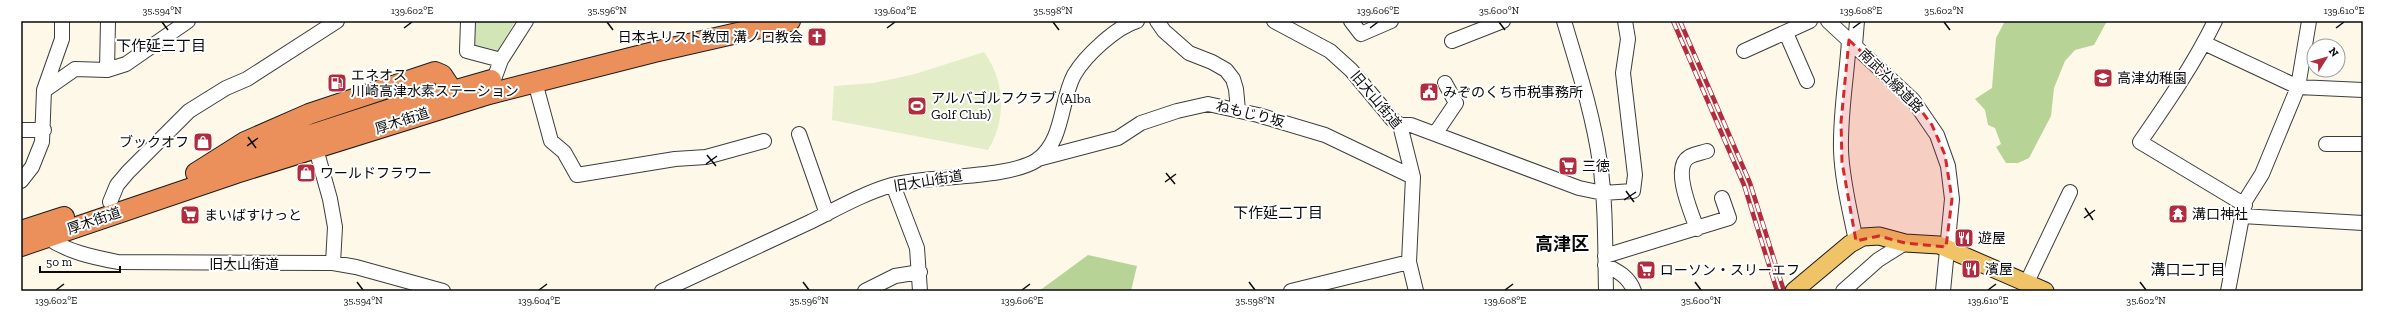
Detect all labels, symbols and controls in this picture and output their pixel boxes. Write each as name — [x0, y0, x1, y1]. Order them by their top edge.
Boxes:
text: 35.594°N — [142, 5, 182, 17]
text: 139.602°E — [391, 5, 433, 17]
text: 35.596°N — [587, 5, 627, 17]
text: 139.604°E — [874, 5, 916, 17]
text: 35.598°N — [1033, 5, 1073, 17]
text: 139.606°E — [1357, 5, 1399, 17]
text: 35.600°N — [1479, 5, 1520, 17]
text: 139.608°E — [1840, 5, 1882, 17]
text: 35.602°N — [1924, 5, 1964, 17]
text: 139.610°E — [2324, 5, 2364, 17]
church icon: 日本キリスト教団 溝ノ口教会 — [806, 26, 828, 48]
place label: 日本キリスト教団 溝ノ口教会 — [618, 29, 803, 46]
district label: 下作延三丁目 — [116, 37, 206, 55]
north arrow — [2306, 38, 2346, 78]
street label: 南武沿線道路 — [1855, 45, 1927, 117]
text: N — [2326, 45, 2342, 60]
place label: エネオス 川崎高津水素ステーション — [351, 67, 519, 100]
school or university icon: 高津幼稚園 — [2092, 67, 2114, 89]
street label: 旧大山街道 — [1347, 68, 1405, 132]
place label: 高津幼稚園 — [2117, 70, 2187, 87]
fuel station icon: エネオス 川崎高津水素ステーション — [326, 72, 348, 94]
public building icon: みぞのくち市税事務所 — [1418, 81, 1440, 103]
place label: みぞのくち市税事務所 — [1443, 84, 1583, 101]
place label: アルバゴルフクラブ (Alba Golf Club) — [931, 90, 1091, 123]
sports icon: アルバゴルフクラブ (Alba Golf Club) — [906, 95, 928, 117]
street label: ねもじり坂 — [1214, 97, 1286, 131]
street label: 厚木街道 — [373, 104, 431, 138]
shop icon: ブックオフ — [192, 131, 214, 153]
place label: ブックオフ — [119, 134, 189, 151]
supermarket icon: 三徳 — [1557, 155, 1579, 177]
place label: 三徳 — [1582, 158, 1610, 175]
shop icon: ワールドフラワー — [295, 162, 317, 184]
place label: ワールドフラワー — [320, 165, 432, 182]
street label: 旧大山街道 — [892, 167, 964, 195]
temple icon: 溝口神社 — [2167, 203, 2189, 225]
street label: 厚木街道 — [65, 204, 123, 238]
supermarket icon: まいばすけっと — [179, 204, 201, 226]
district label: 下作延二丁目 — [1233, 204, 1323, 222]
place label: 溝口神社 — [2192, 206, 2248, 223]
place label: まいばすけっと — [204, 207, 302, 224]
restaurant icon: 遊屋 — [1953, 227, 1975, 249]
place label: 遊屋 — [1978, 230, 2006, 247]
district label: 高津区 — [1535, 233, 1589, 255]
scale bar — [40, 248, 120, 274]
text: 50 m — [46, 255, 73, 269]
street label: 旧大山街道 — [209, 256, 279, 273]
restaurant icon: 濱屋 — [1960, 258, 1982, 280]
supermarket icon: ローソン・スリーエフ — [1635, 259, 1657, 281]
place label: 濱屋 — [1985, 261, 2013, 278]
district label: 溝口二丁目 — [2150, 261, 2226, 279]
place label: ローソン・スリーエフ — [1660, 262, 1800, 279]
text: 139.602°E — [35, 295, 77, 307]
text: 35.594°N — [343, 295, 383, 307]
text: 139.604°E — [518, 295, 560, 307]
text: 35.596°N — [789, 295, 829, 307]
text: 139.606°E — [1001, 295, 1043, 307]
text: 35.598°N — [1235, 295, 1275, 307]
text: 139.608°E — [1484, 295, 1526, 307]
text: 35.600°N — [1681, 295, 1722, 307]
text: 139.610°E — [1968, 295, 2008, 307]
text: 35.602°N — [2126, 295, 2166, 307]

